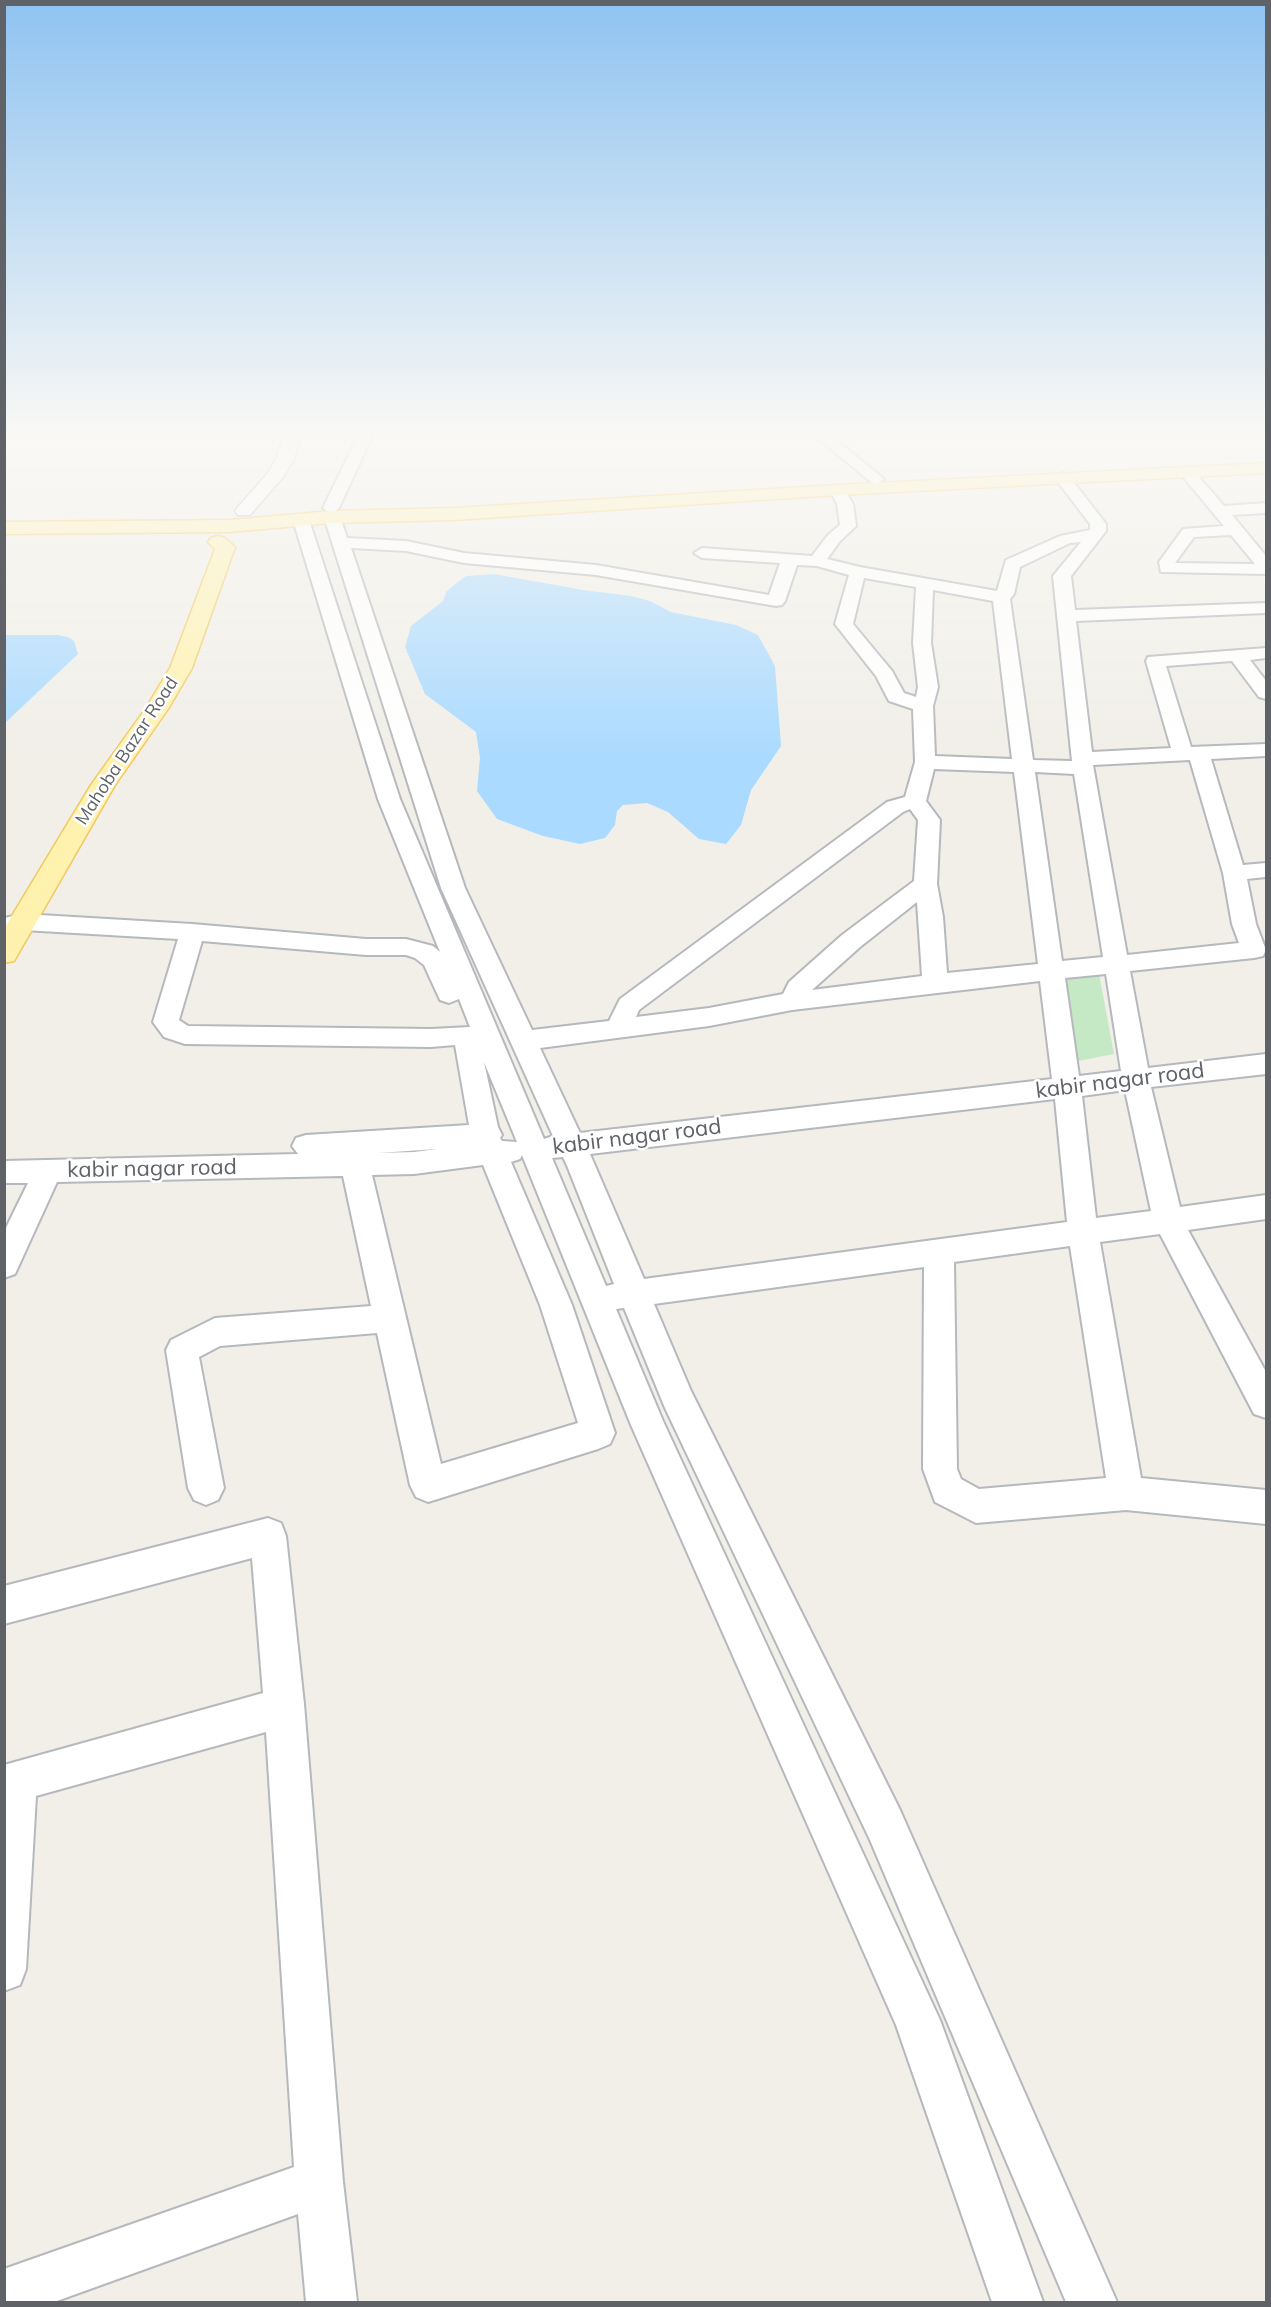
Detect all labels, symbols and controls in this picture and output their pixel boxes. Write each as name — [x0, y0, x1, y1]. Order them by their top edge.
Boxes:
street label: Mahoba Bazar Road — [71, 673, 183, 829]
street label: kabir nagar road — [1034, 1058, 1206, 1104]
street label: kabir nagar road — [551, 1114, 723, 1160]
street label: kabir nagar road — [67, 1154, 237, 1184]

